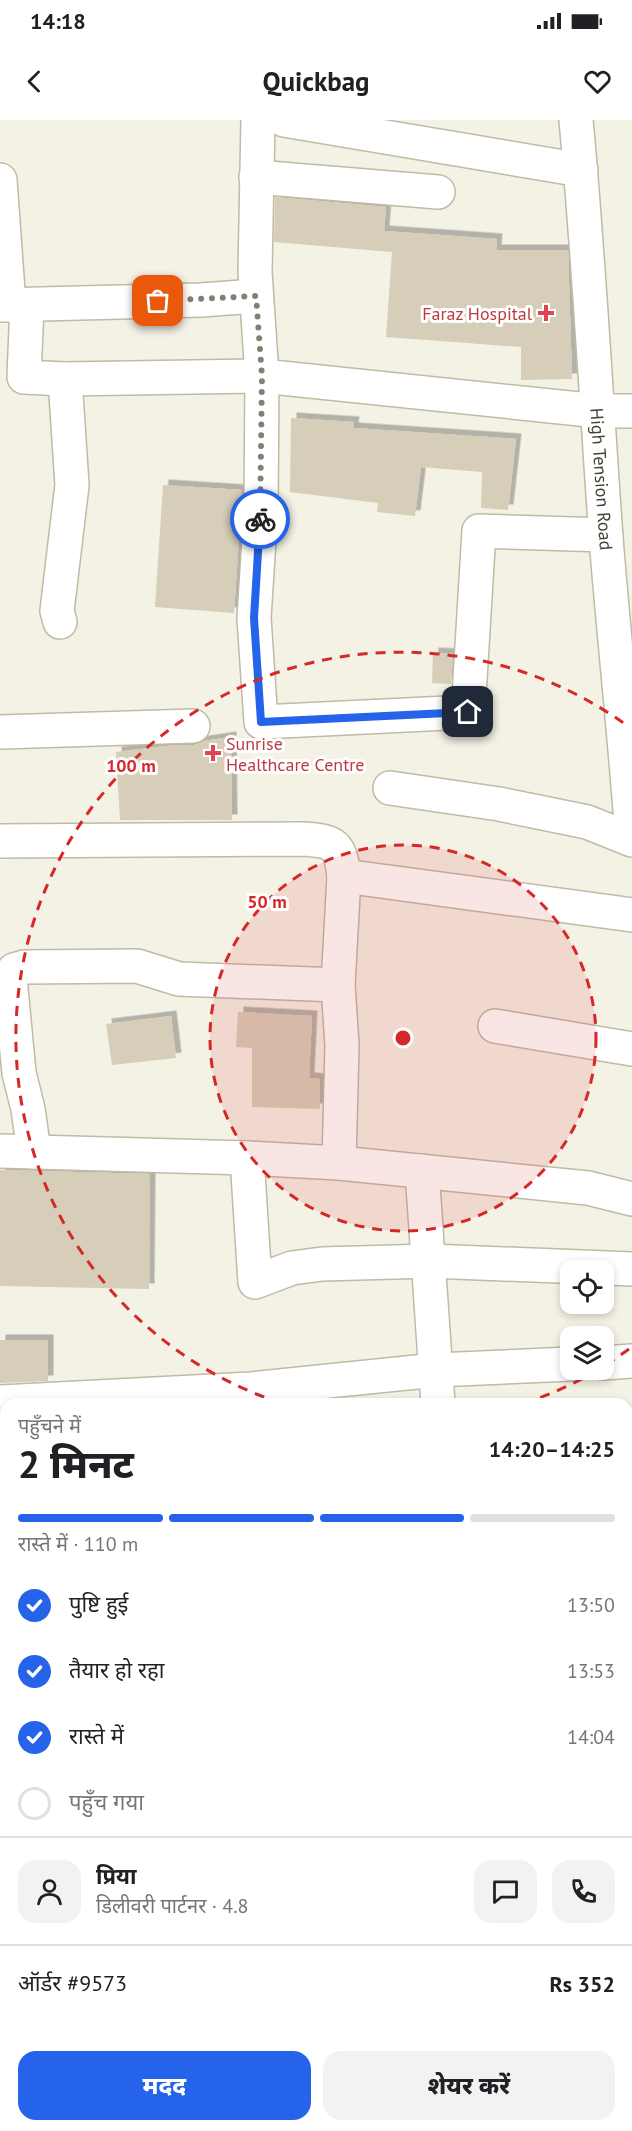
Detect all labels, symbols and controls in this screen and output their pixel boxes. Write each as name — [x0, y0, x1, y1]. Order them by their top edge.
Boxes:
text: 14:18 — [30, 7, 86, 35]
text: Quickbag — [262, 64, 370, 98]
icon: back — [18, 65, 51, 98]
icon: heart — [581, 65, 614, 98]
pin — [132, 275, 183, 326]
icon: bag — [141, 284, 174, 317]
place label: Faraz Hospital — [422, 302, 533, 325]
marker: Faraz Hospital — [537, 304, 555, 322]
street label: High Tension Road — [586, 407, 618, 551]
courier — [230, 489, 290, 549]
icon: bike — [244, 503, 277, 536]
pin — [442, 686, 493, 737]
icon: home — [451, 695, 484, 728]
place label: Sunrise Healthcare Centre — [226, 732, 365, 776]
marker: Sunrise Healthcare Centre — [204, 744, 222, 762]
text: 100 m — [106, 754, 156, 777]
text: 50 m — [247, 890, 287, 913]
centre of rings — [393, 1028, 413, 1048]
map controls — [560, 1260, 614, 1380]
button: locate — [560, 1260, 614, 1314]
button: layers — [560, 1326, 614, 1380]
text: पहुँचने में — [18, 1413, 81, 1439]
text: 14:20–14:25 — [489, 1435, 615, 1463]
text: 2 मिनट — [18, 1438, 134, 1489]
text: रास्ते में · 110 m — [18, 1531, 138, 1557]
icon: check — [18, 1589, 51, 1622]
text: पुष्टि हुई — [69, 1590, 128, 1618]
text: 13:50 — [567, 1592, 615, 1618]
icon: check — [18, 1655, 51, 1688]
text: तैयार हो रहा — [69, 1656, 165, 1684]
text: 13:53 — [567, 1658, 615, 1684]
icon: check — [18, 1721, 51, 1754]
text: रास्ते में — [69, 1722, 124, 1750]
text: 14:04 — [567, 1724, 615, 1750]
text: पहुँच गया — [69, 1788, 144, 1816]
button: person — [18, 1860, 81, 1923]
button: chat — [474, 1860, 537, 1923]
button: phone — [552, 1860, 615, 1923]
text: प्रिया — [96, 1862, 136, 1890]
text: डिलीवरी पार्टनर · 4.8 — [96, 1893, 248, 1919]
text: ऑर्डर #9573 — [18, 1969, 127, 1997]
text: Rs 352 — [549, 1970, 615, 1998]
button: मदद — [18, 2051, 311, 2120]
button: शेयर करें — [323, 2051, 615, 2120]

